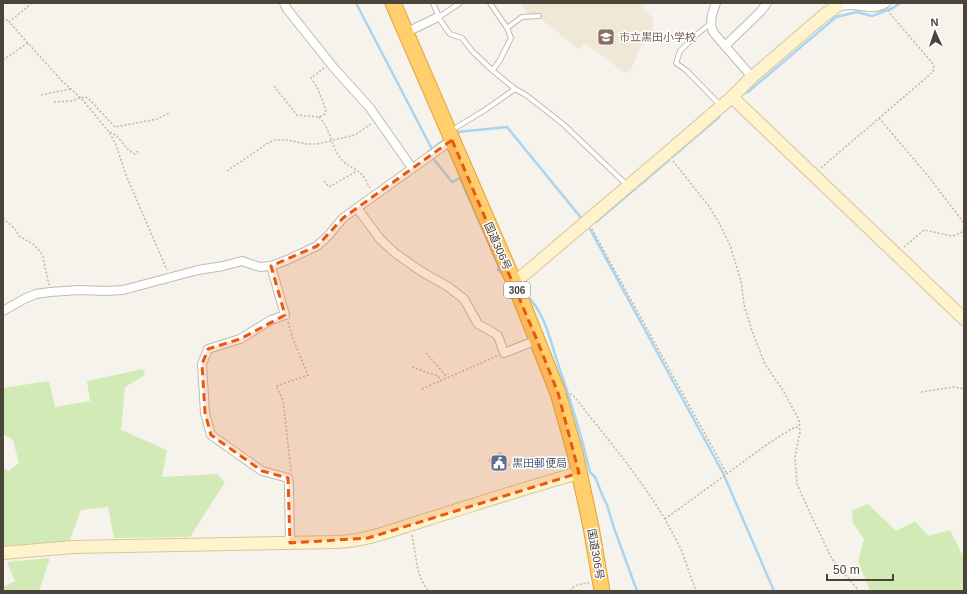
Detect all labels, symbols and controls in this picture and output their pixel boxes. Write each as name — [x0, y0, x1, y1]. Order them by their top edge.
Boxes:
north arrow — [915, 12, 955, 52]
text: N — [930, 16, 939, 28]
school or university icon: 市立黒田小学校 — [596, 27, 616, 47]
place label: 市立黒田小学校 — [619, 31, 696, 43]
street label: 国道306号 — [482, 220, 514, 272]
road number: 306 — [504, 282, 530, 298]
public building icon: 黒田郵便局 — [489, 453, 509, 473]
place label: 黒田郵便局 — [512, 457, 567, 469]
street label: 国道306号 — [586, 528, 606, 580]
scale bar — [827, 556, 893, 582]
text: 50 m — [833, 563, 860, 577]

